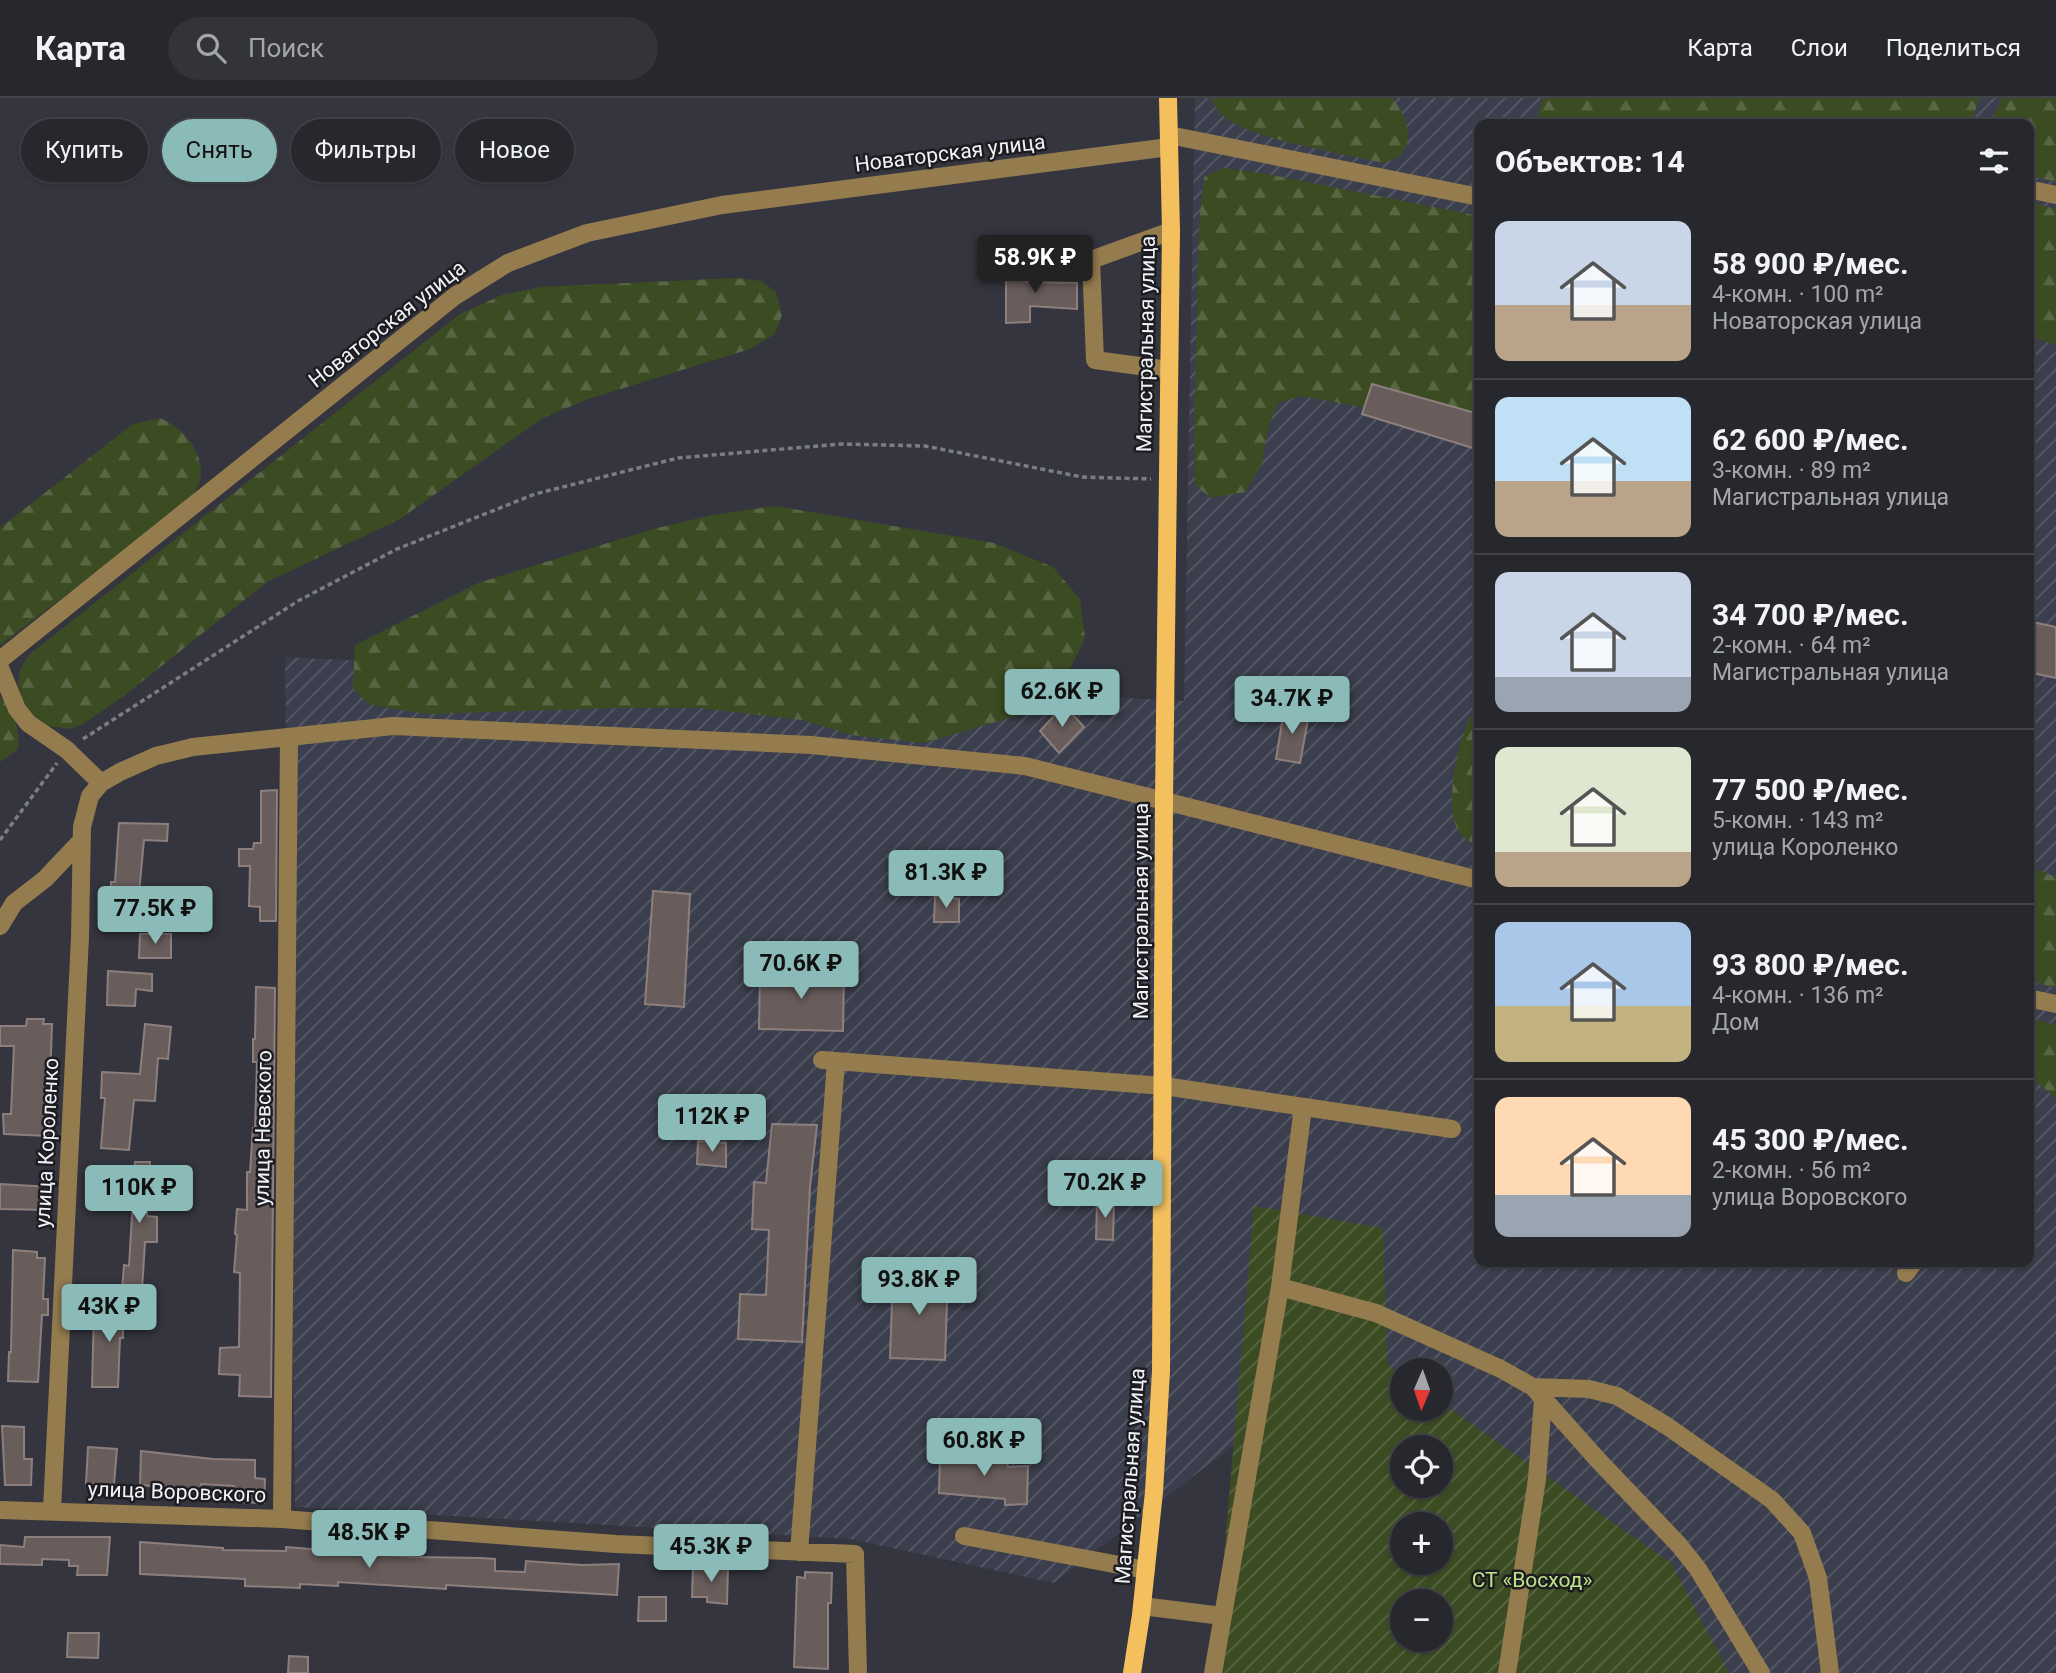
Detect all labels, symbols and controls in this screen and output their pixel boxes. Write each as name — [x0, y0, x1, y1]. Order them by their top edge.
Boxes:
search box — [168, 17, 658, 80]
text: Карта — [35, 29, 126, 68]
icon: search — [192, 29, 230, 67]
text: Поиск — [248, 33, 324, 63]
text: Карта — [1687, 34, 1753, 62]
text: Слои — [1791, 34, 1848, 62]
text: Поделиться — [1886, 34, 2021, 62]
chip: Купить — [21, 119, 148, 182]
chip: Снять — [162, 119, 277, 182]
chip: Фильтры — [291, 119, 441, 182]
chip: Новое — [455, 119, 574, 182]
street label: Новаторская улица — [853, 129, 1047, 177]
icon: filters — [1975, 142, 2013, 180]
text: Объектов: 14 — [1495, 144, 1685, 179]
pin: 58.9K ₽ — [970, 236, 1100, 295]
street label: Магистральная улица — [1132, 236, 1160, 452]
text: 58.9K ₽ — [994, 244, 1076, 271]
text: 58 900 ₽/мес. — [1712, 246, 1909, 281]
icon: home — [1551, 249, 1635, 333]
street label: Новаторская улица — [304, 255, 470, 393]
text: 4-комн. · 100 m² — [1712, 281, 1884, 308]
text: Новаторская улица — [1712, 308, 1922, 335]
text: 62 600 ₽/мес. — [1712, 422, 1909, 457]
icon: home — [1551, 425, 1635, 509]
text: 3-комн. · 89 m² — [1712, 457, 1871, 484]
text: Магистральная улица — [1712, 484, 1949, 511]
text: 34 700 ₽/мес. — [1712, 597, 1909, 632]
icon: home — [1551, 600, 1635, 684]
text: 2-комн. · 64 m² — [1712, 632, 1871, 659]
text: Магистральная улица — [1712, 659, 1949, 686]
pin: 62.6K ₽ — [997, 670, 1127, 729]
pin: 34.7K ₽ — [1227, 676, 1357, 736]
text: 62.6K ₽ — [1021, 678, 1103, 705]
text: 34.7K ₽ — [1251, 685, 1333, 712]
text: 77 500 ₽/мес. — [1712, 772, 1909, 807]
icon: home — [1551, 775, 1635, 859]
street label: Магистральная улица — [1129, 803, 1153, 1019]
text: 5-комн. · 143 m² — [1712, 807, 1884, 834]
text: улица Короленко — [1712, 834, 1898, 861]
pin: 81.3K ₽ — [881, 850, 1011, 910]
text: 81.3K ₽ — [905, 859, 987, 886]
pin: 77.5K ₽ — [90, 886, 220, 946]
text: 77.5K ₽ — [114, 895, 196, 922]
pin: 70.6K ₽ — [736, 942, 866, 1001]
text: 93 800 ₽/мес. — [1712, 947, 1909, 982]
text: 70.6K ₽ — [760, 950, 842, 977]
icon: home — [1551, 950, 1635, 1034]
text: 4-комн. · 136 m² — [1712, 982, 1884, 1009]
text: Дом — [1712, 1009, 1759, 1036]
street label: улица Невского — [250, 1050, 276, 1206]
street label: улица Короленко — [31, 1057, 63, 1229]
pin: 112K ₽ — [655, 1094, 769, 1154]
text: 112K ₽ — [674, 1103, 750, 1130]
text: 45 300 ₽/мес. — [1712, 1122, 1909, 1157]
icon: home — [1551, 1125, 1635, 1209]
text: 2-комн. · 56 m² — [1712, 1157, 1871, 1184]
pin: 70.2K ₽ — [1040, 1160, 1170, 1220]
pin: 110K ₽ — [82, 1166, 196, 1225]
text: 70.2K ₽ — [1064, 1169, 1146, 1196]
text: 110K ₽ — [101, 1174, 177, 1201]
text: улица Воровского — [1712, 1184, 1907, 1211]
pin: 93.8K ₽ — [854, 1258, 984, 1317]
text: 93.8K ₽ — [878, 1266, 960, 1293]
pin: 43K ₽ — [60, 1284, 158, 1344]
text: 43K ₽ — [78, 1293, 140, 1320]
north arrow — [1390, 1358, 1452, 1421]
map controls — [1390, 1358, 1453, 1652]
street label: Магистральная улица — [1110, 1367, 1150, 1585]
pin: 60.8K ₽ — [919, 1418, 1049, 1478]
text: 60.8K ₽ — [943, 1427, 1025, 1454]
button: locate — [1390, 1435, 1453, 1498]
street label: улица Воровского — [87, 1477, 267, 1507]
pin: 48.5K ₽ — [304, 1510, 434, 1570]
button: + — [1390, 1512, 1453, 1575]
text: 48.5K ₽ — [328, 1519, 410, 1546]
pin: 45.3K ₽ — [646, 1524, 776, 1584]
text: 45.3K ₽ — [670, 1533, 752, 1560]
park label: СТ «Восход» — [1472, 1568, 1592, 1592]
button: − — [1390, 1589, 1453, 1652]

